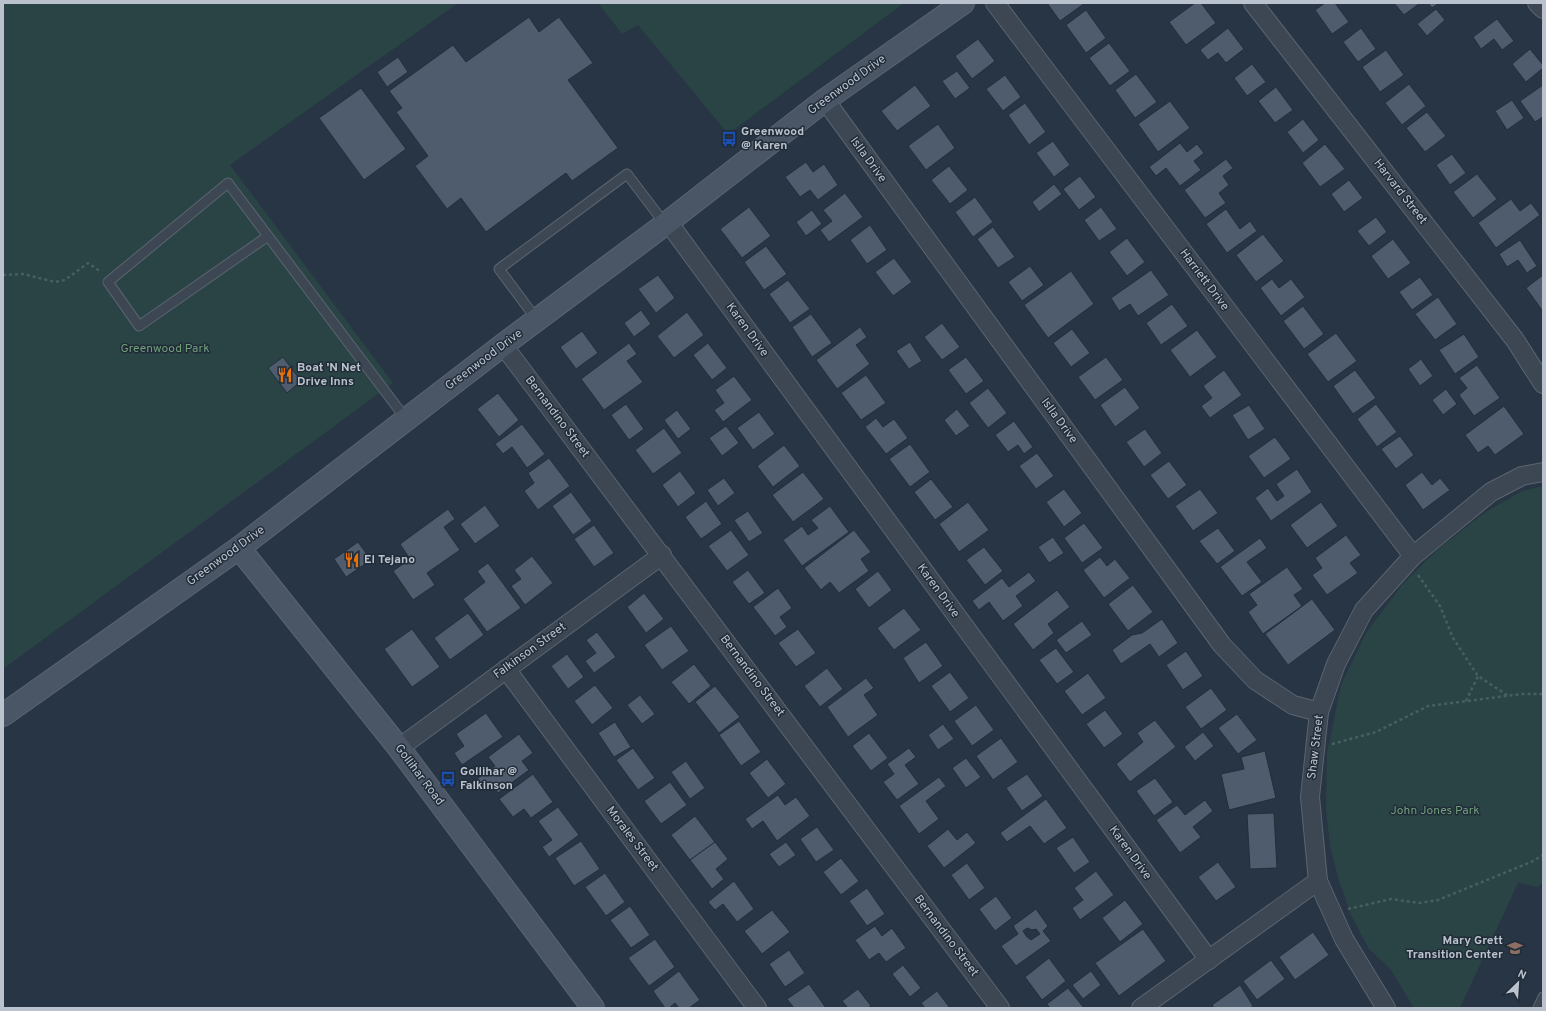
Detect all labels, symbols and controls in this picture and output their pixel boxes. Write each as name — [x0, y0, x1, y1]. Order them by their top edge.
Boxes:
street label: Greenwood Drive — [805, 51, 889, 119]
place label: Greenwood @ Karen — [741, 124, 804, 154]
bus stop icon: Greenwood @ Karen — [720, 130, 738, 148]
street label: Islla Drive — [846, 134, 890, 186]
street label: Harvard Street — [1369, 156, 1431, 228]
street label: Harriett Drive — [1176, 246, 1232, 314]
street label: Karen Drive — [722, 300, 772, 360]
street label: Greenwood Drive — [442, 326, 526, 394]
park label: Greenwood Park — [120, 341, 210, 357]
place label: Boat 'N Net Drive Inns — [297, 360, 361, 390]
restaurant icon: Boat 'N Net Drive Inns — [276, 366, 294, 384]
street label: Bernandino Street — [521, 373, 593, 461]
street label: Islla Drive — [1037, 395, 1081, 447]
street label: Greenwood Drive — [184, 522, 268, 590]
restaurant icon: El Tejano — [343, 551, 361, 569]
place label: El Tejano — [364, 552, 415, 568]
street label: Karen Drive — [913, 561, 963, 621]
street label: Falkinson Street — [490, 619, 570, 683]
street label: Bernandino Street — [716, 632, 788, 720]
street label: Shaw Street — [1304, 714, 1328, 780]
street label: Gollihar Road — [391, 741, 447, 809]
place label: Gollihar @ Falkinson — [460, 764, 517, 794]
bus stop icon: Gollihar @ Falkinson — [439, 770, 457, 788]
street label: Morales Street — [602, 803, 662, 875]
park label: John Jones Park — [1390, 803, 1480, 819]
street label: Karen Drive — [1105, 823, 1155, 883]
street label: Bernandino Street — [910, 892, 982, 980]
place label: Mary Grett Transition Center — [1406, 933, 1503, 963]
school or university icon: Mary Grett Transition Center — [1506, 939, 1524, 957]
north arrow — [1498, 963, 1538, 1003]
text: N — [1515, 967, 1528, 983]

